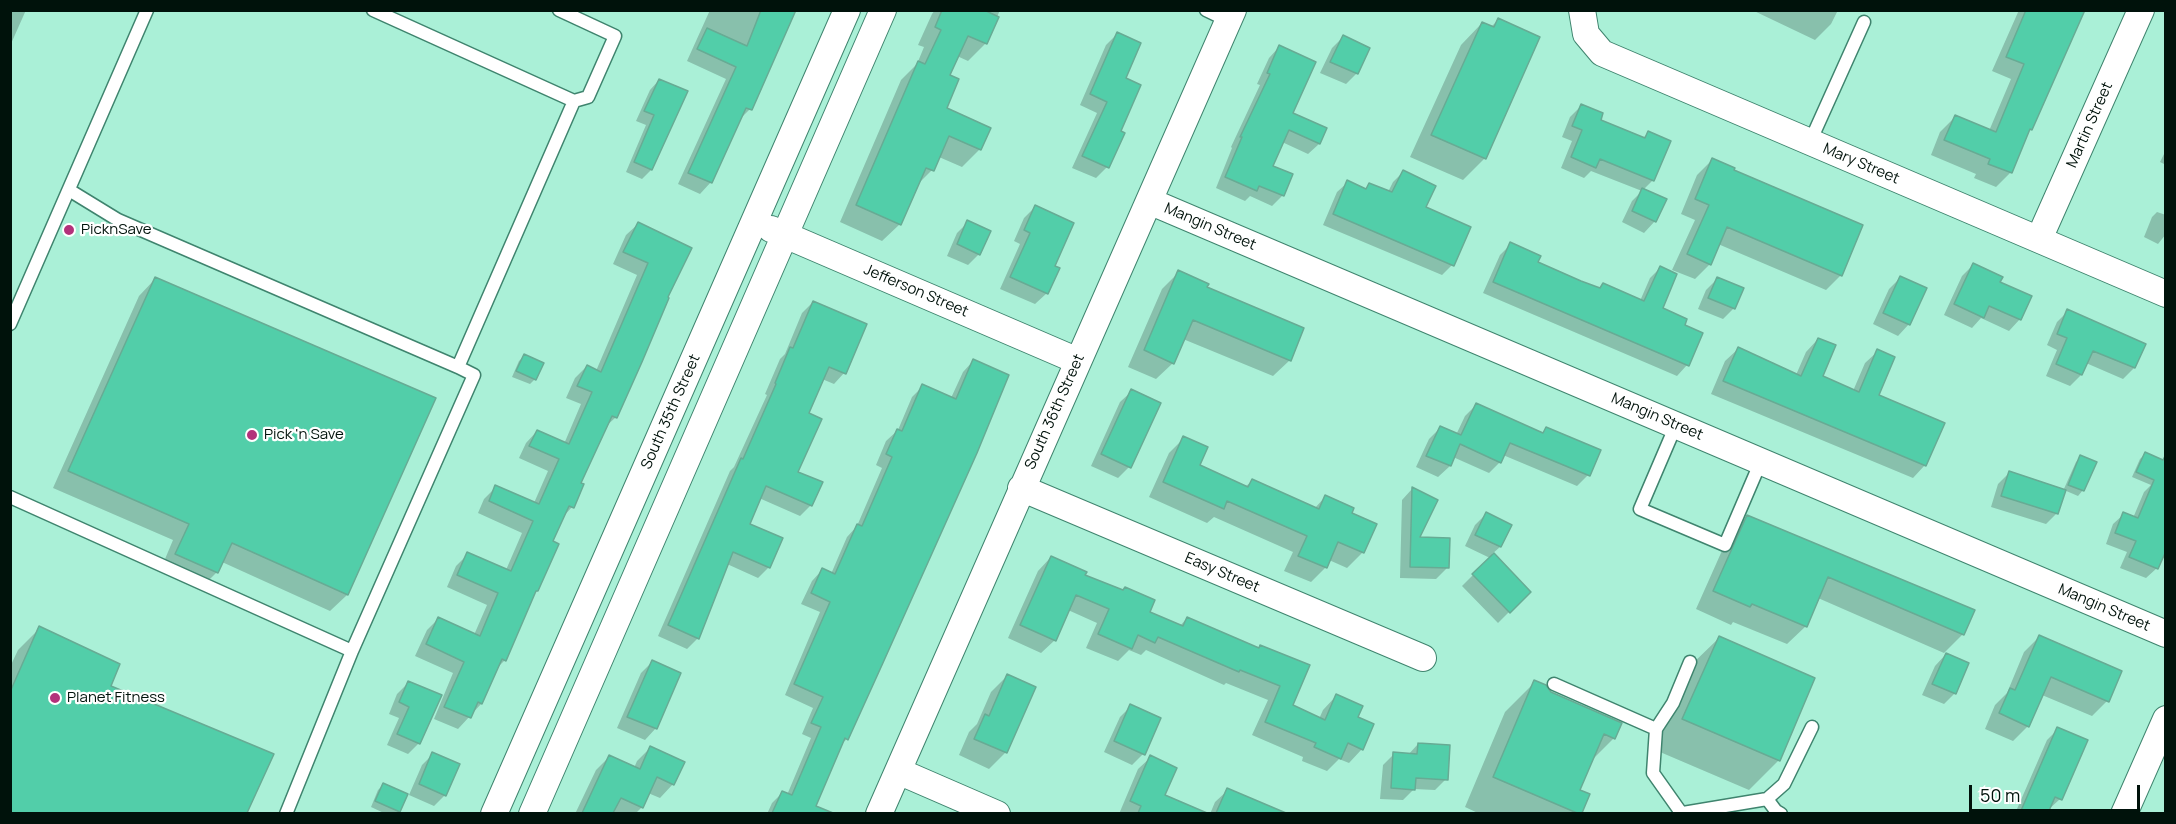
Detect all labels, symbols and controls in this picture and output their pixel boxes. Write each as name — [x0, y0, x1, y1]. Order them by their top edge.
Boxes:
street label: Martin Street — [2063, 79, 2117, 171]
street label: Mary Street — [1820, 140, 1902, 188]
street label: Mangin Street — [1161, 200, 1259, 254]
place label: PicknSave — [81, 221, 152, 239]
marker: PicknSave — [62, 223, 76, 237]
street label: Jefferson Street — [861, 261, 971, 321]
street label: South 36th Street — [1021, 351, 1089, 473]
street label: South 35th Street — [638, 352, 704, 472]
street label: Mangin Street — [1608, 390, 1706, 444]
place label: Pick 'n Save — [264, 426, 344, 444]
marker: Pick 'n Save — [245, 428, 259, 442]
street label: Easy Street — [1182, 549, 1262, 597]
street label: Mangin Street — [2055, 581, 2153, 635]
place label: Planet Fitness — [67, 689, 165, 707]
marker: Planet Fitness — [48, 691, 62, 705]
scale bar — [1972, 773, 2143, 811]
text: 50 m — [1980, 783, 2020, 807]

